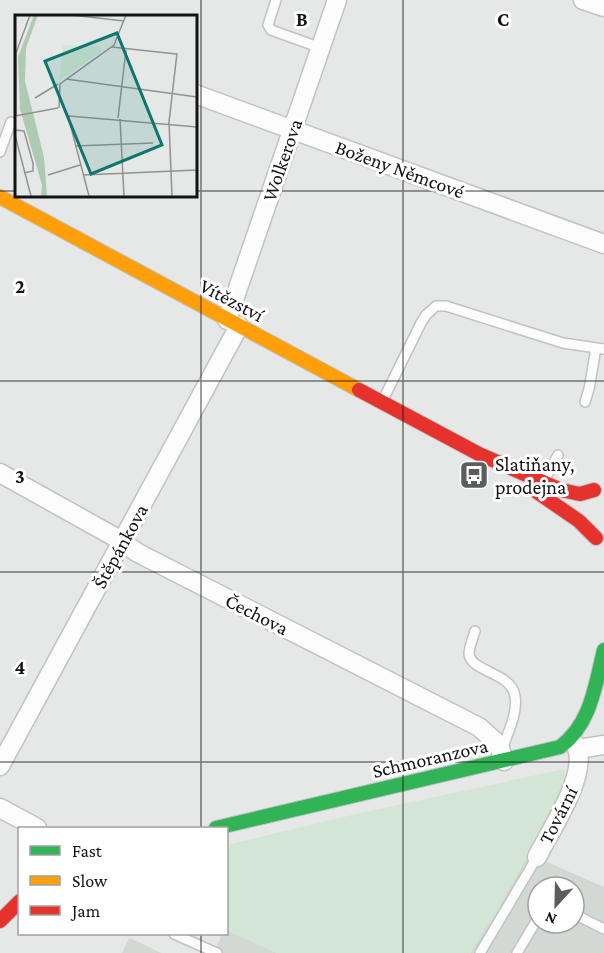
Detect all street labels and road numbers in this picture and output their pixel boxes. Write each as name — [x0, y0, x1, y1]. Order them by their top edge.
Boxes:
street label: Wolkerova — [258, 116, 306, 204]
street label: Boženy Němcové — [332, 135, 468, 204]
street label: Vítězství — [196, 274, 268, 326]
street label: Štěpánkova — [88, 500, 153, 592]
street label: Čechova — [222, 589, 292, 639]
street label: Schmoranzova — [370, 734, 490, 782]
street label: Tovární — [534, 782, 582, 847]

